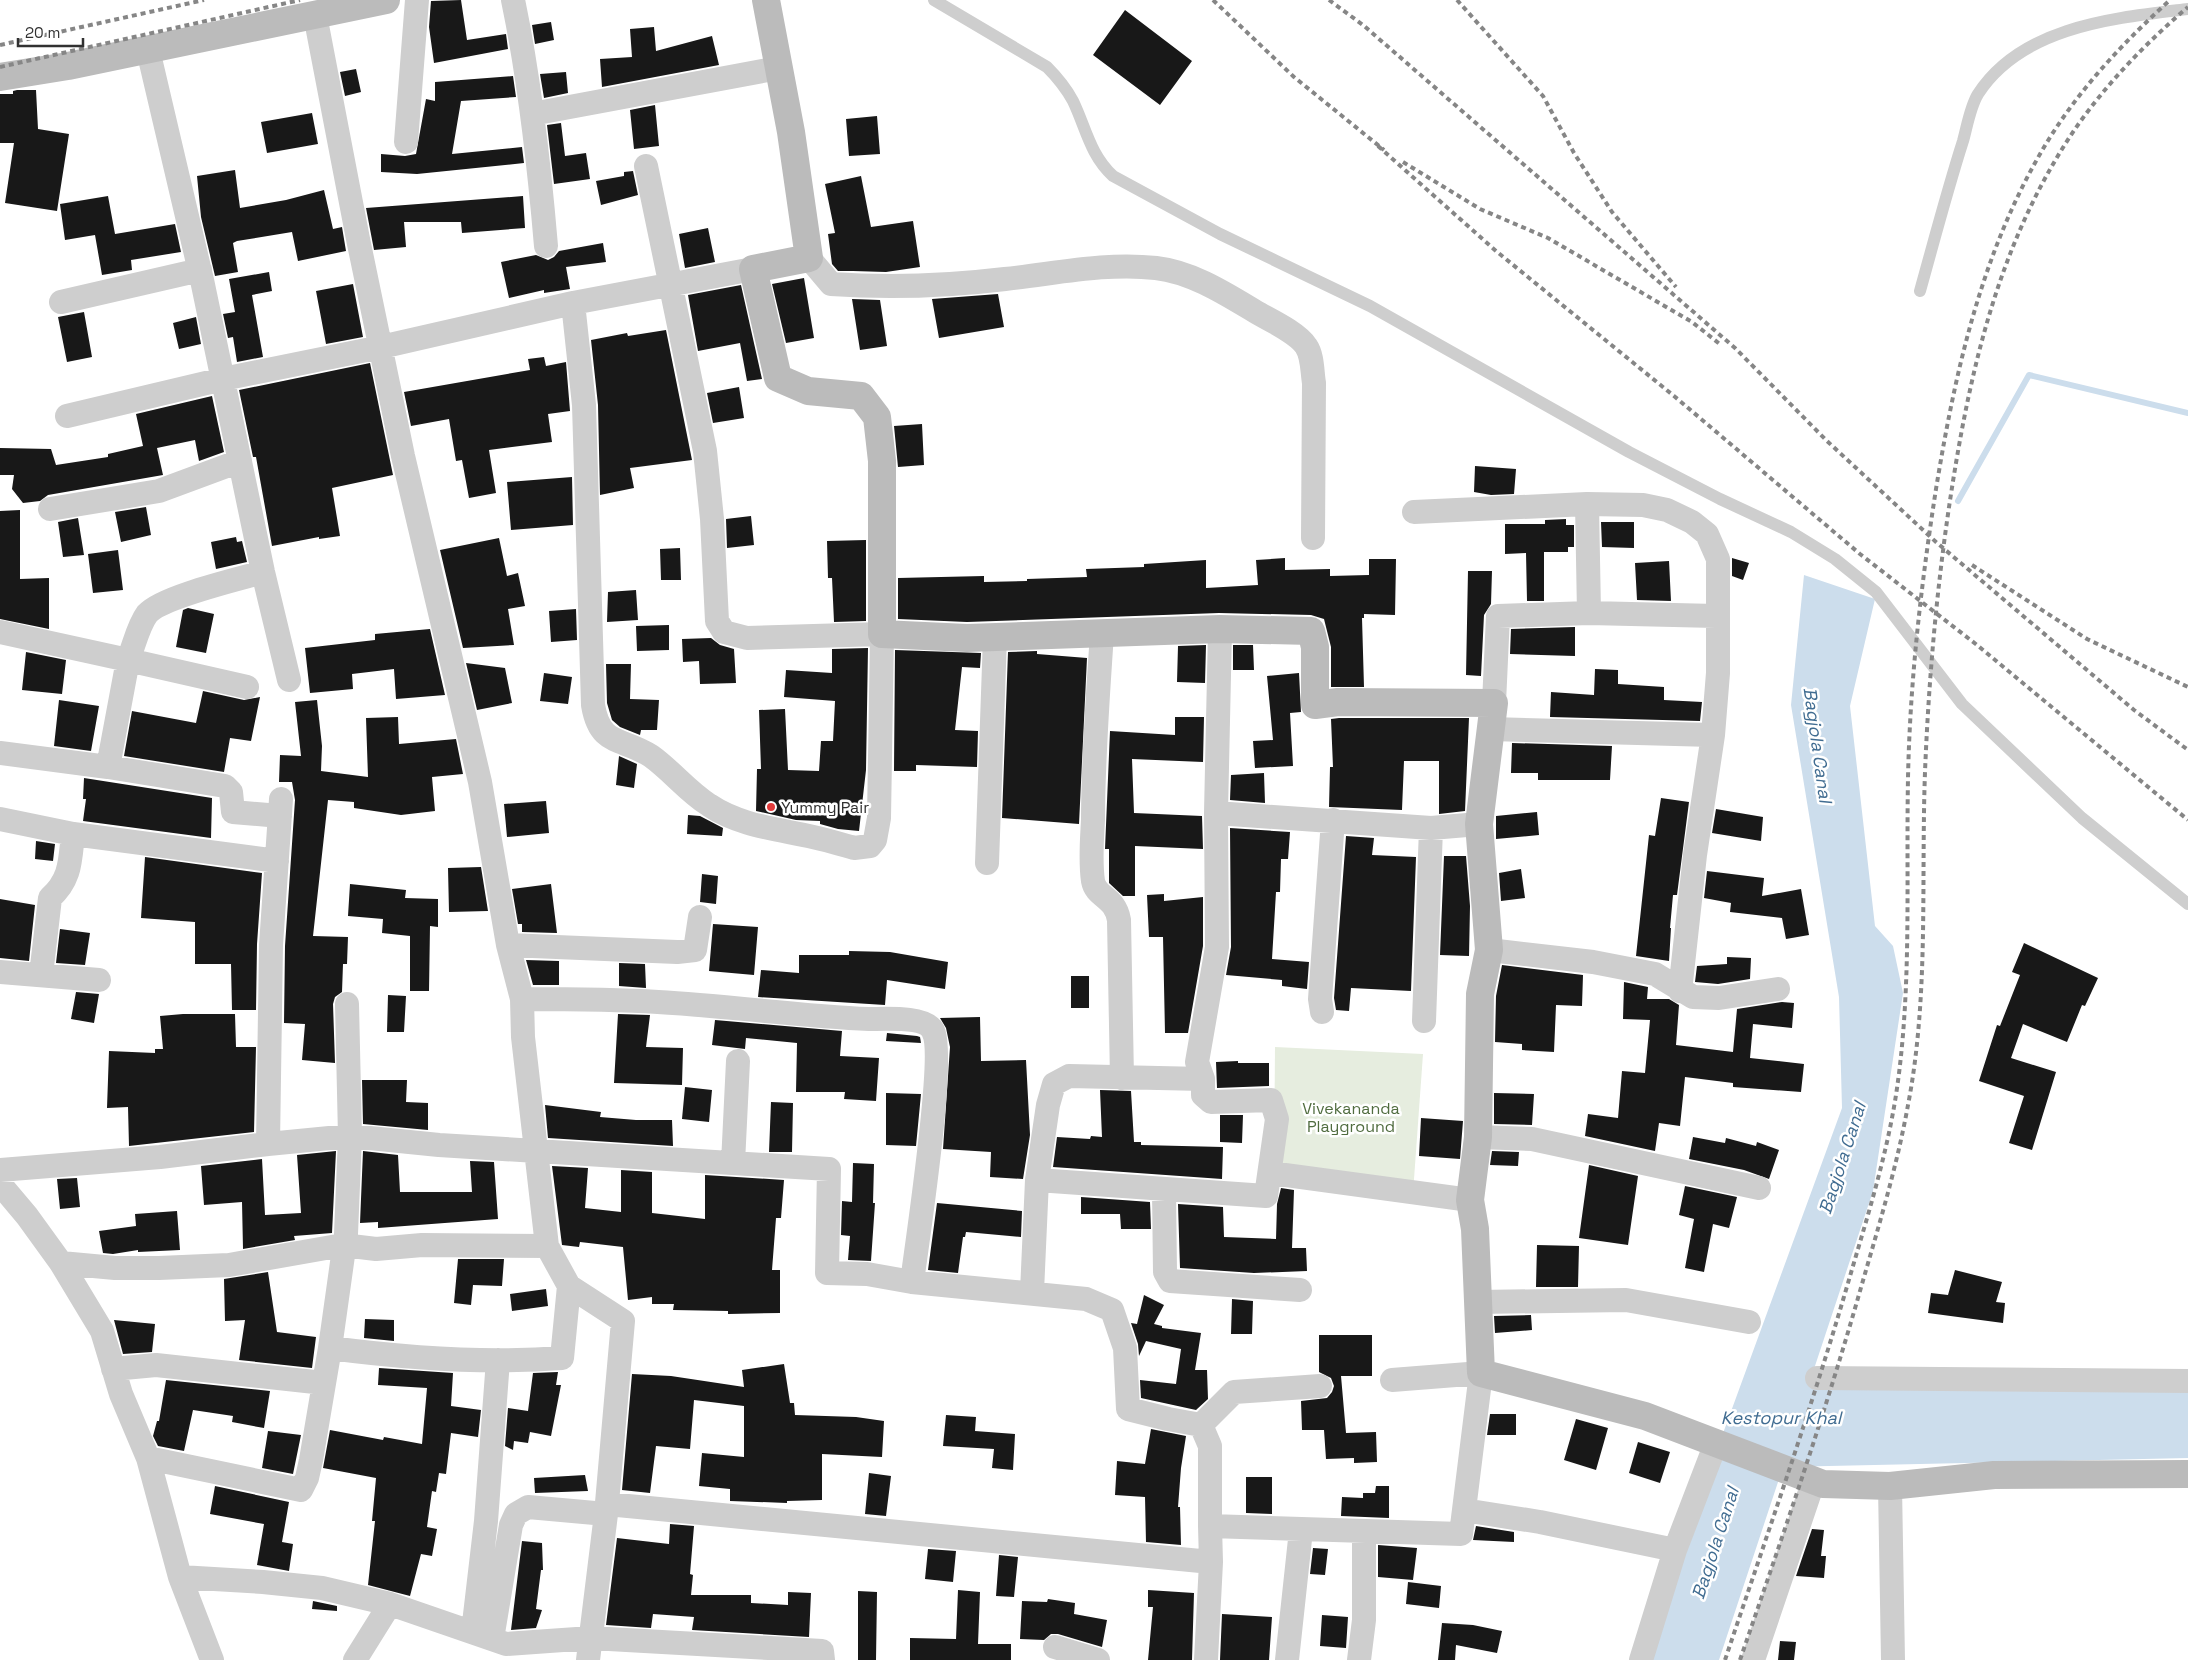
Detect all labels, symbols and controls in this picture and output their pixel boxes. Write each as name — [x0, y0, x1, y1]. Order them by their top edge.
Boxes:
scale bar — [18, 15, 82, 47]
text: 20 m — [25, 23, 60, 42]
water label: Bagjola Canal — [1799, 686, 1838, 807]
place label: Yummy Pair — [781, 797, 869, 818]
marker: Yummy Pair — [765, 801, 777, 813]
water label: Bagjola Canal — [1813, 1097, 1872, 1217]
park label: Vivekananda Playground — [1302, 1098, 1400, 1137]
water label: Kestopur Khal — [1721, 1406, 1844, 1429]
water label: Bagjola Canal — [1686, 1482, 1745, 1602]

